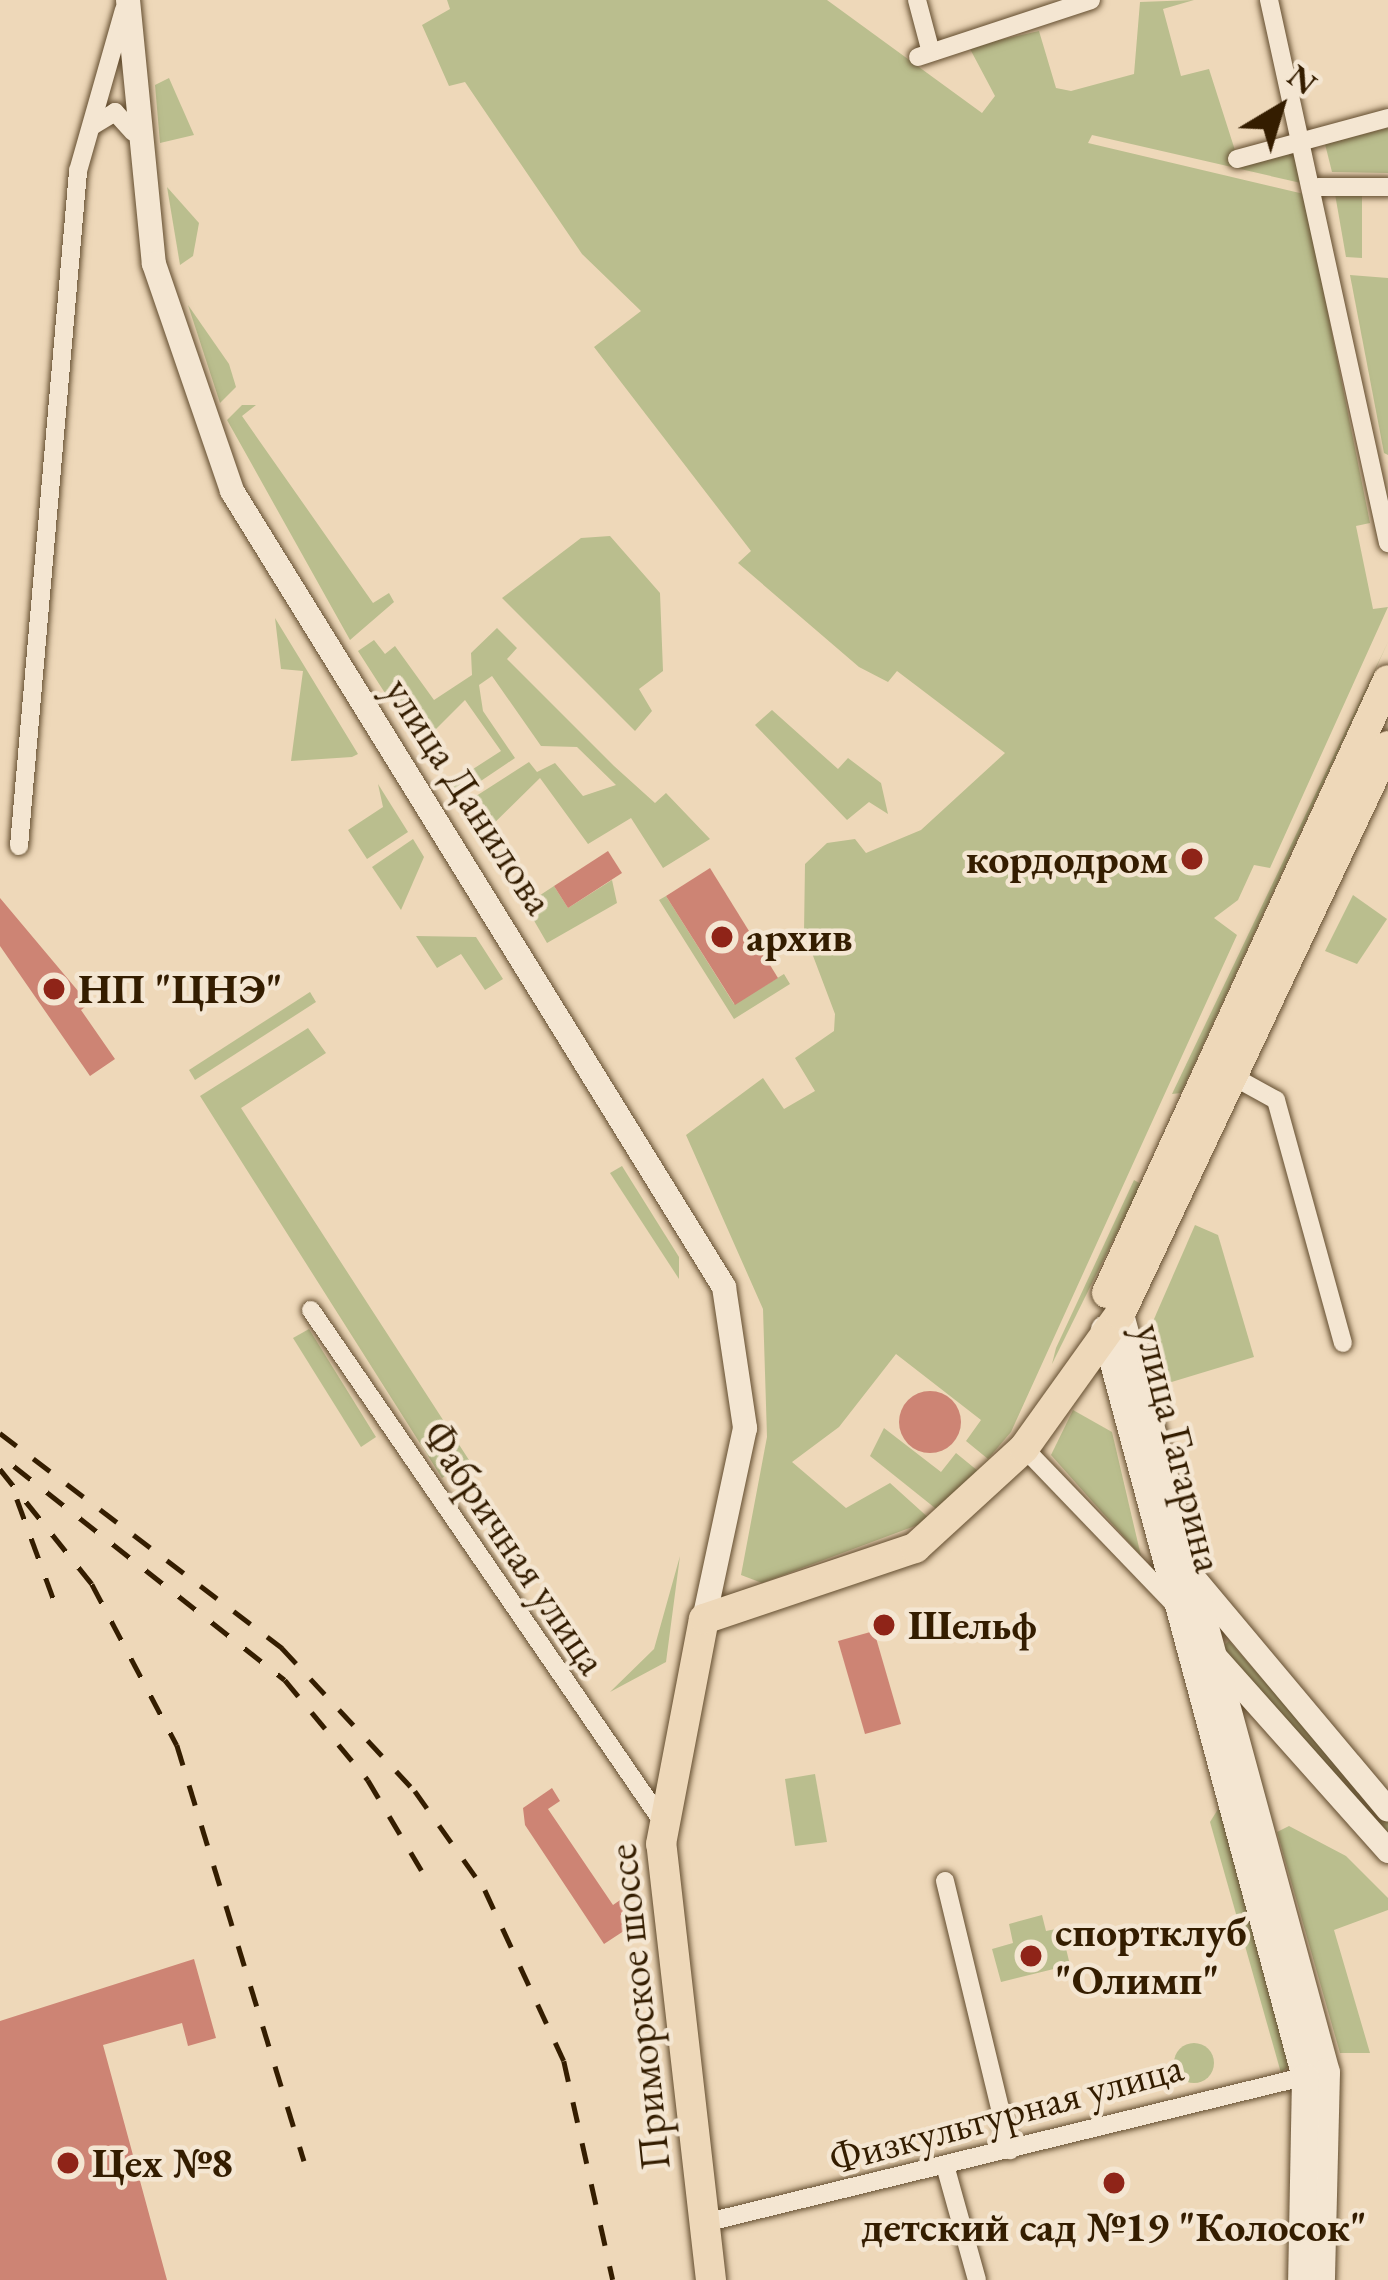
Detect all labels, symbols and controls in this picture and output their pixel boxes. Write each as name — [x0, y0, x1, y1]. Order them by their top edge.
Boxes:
north arrow — [1220, 48, 1340, 168]
text: N — [1279, 54, 1326, 104]
street label: улица Данилова — [374, 668, 564, 924]
place label: кордодром — [966, 834, 1168, 884]
marker: кордодром — [1179, 846, 1205, 872]
place label: архив — [746, 912, 853, 962]
marker: архив — [709, 924, 735, 950]
place label: НП "ЦНЭ" — [78, 964, 282, 1014]
marker: НП "ЦНЭ" — [41, 976, 67, 1002]
street label: улица Гагарина — [1124, 1318, 1234, 1578]
street label: Фабричная улица — [411, 1412, 617, 1684]
place label: Шельф — [908, 1600, 1037, 1650]
marker: Шельф — [871, 1612, 897, 1638]
street label: Приморское шоссе — [597, 1841, 681, 2173]
place label: спортклуб "Олимп" — [1055, 1907, 1247, 2006]
marker: спортклуб "Олимп" — [1018, 1943, 1044, 1969]
street label: Физкультурная улица — [824, 2042, 1188, 2184]
place label: Цех №8 — [92, 2138, 233, 2188]
marker: Цех №8 — [55, 2150, 81, 2176]
marker: детский сад №19 "Колосок" — [1101, 2170, 1127, 2196]
place label: детский сад №19 "Колосок" — [861, 2202, 1367, 2252]

